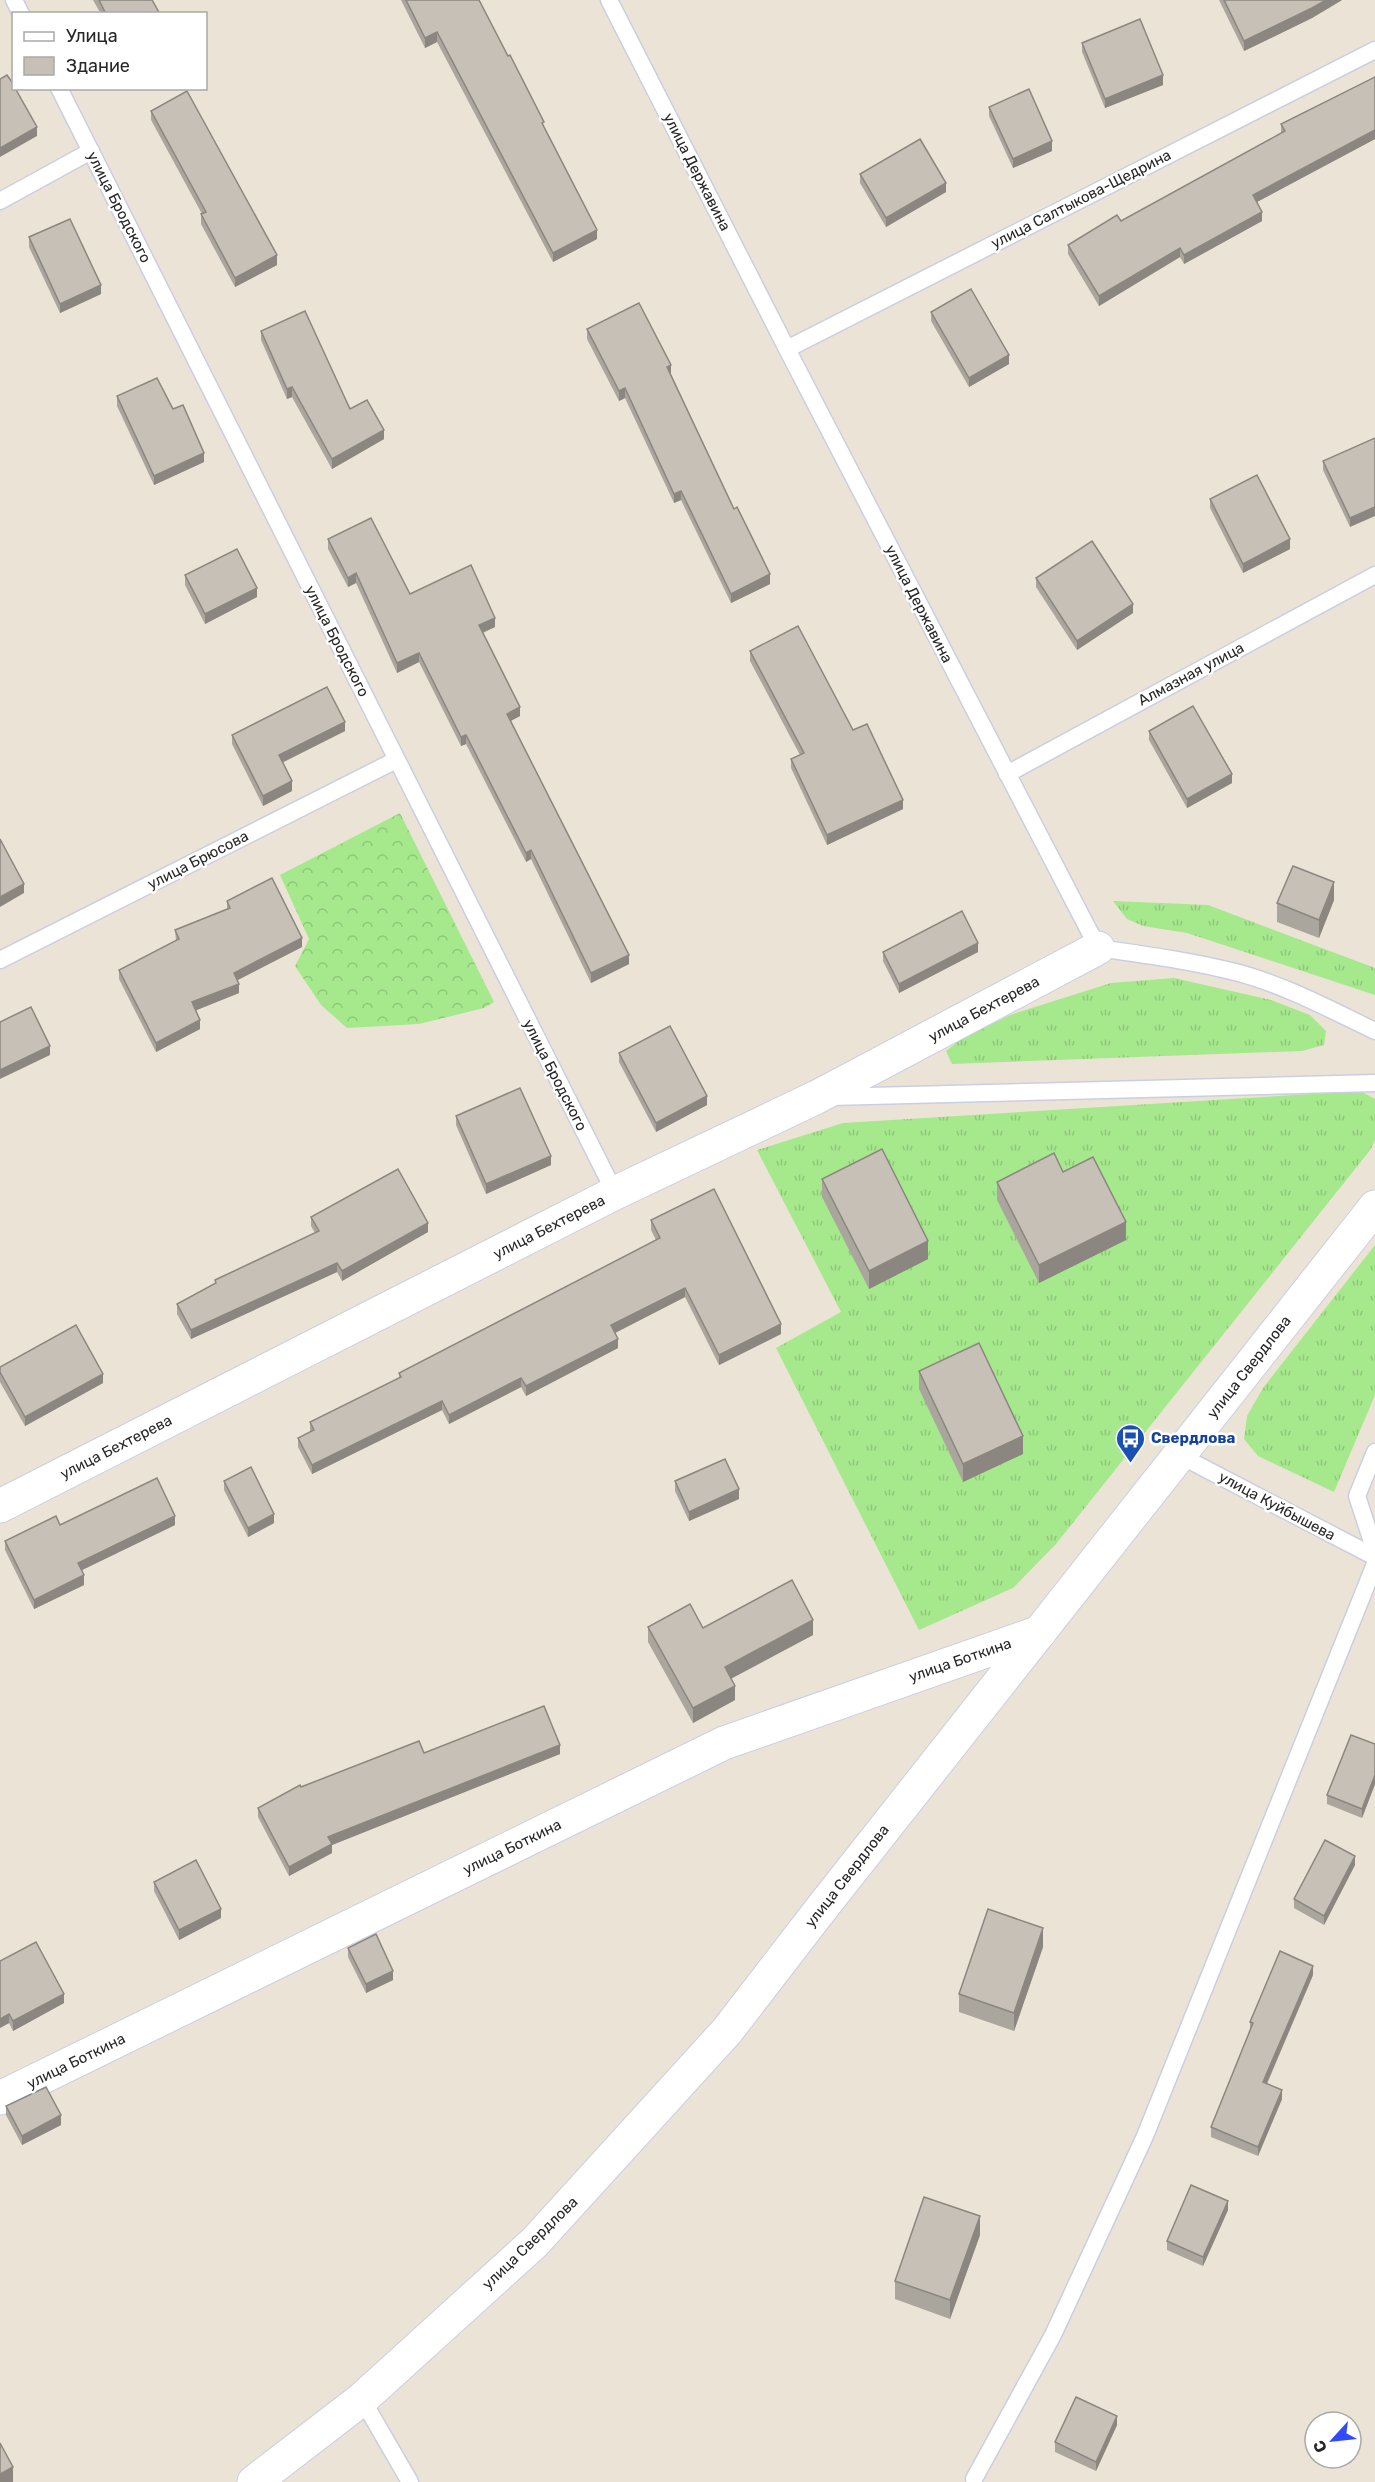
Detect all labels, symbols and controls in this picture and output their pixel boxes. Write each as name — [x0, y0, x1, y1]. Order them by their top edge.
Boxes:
legend — [12, 12, 207, 90]
text: Улица — [66, 25, 118, 47]
text: Здание — [66, 55, 130, 77]
street label: улица Державина — [659, 110, 735, 234]
street label: улица Салтыкова-Щедрина — [988, 146, 1174, 252]
street label: улица Бродского — [83, 148, 155, 266]
street label: улица Державина — [881, 542, 957, 666]
street label: улица Бродского — [301, 582, 373, 700]
street label: Алмазная улица — [1135, 639, 1247, 709]
street label: улица Брюсова — [145, 827, 251, 893]
street label: улица Бехтерева — [925, 972, 1043, 1046]
street label: улица Бродского — [519, 1016, 591, 1134]
street label: улица Бехтерева — [490, 1191, 608, 1263]
street label: улица Свердлова — [1203, 1312, 1295, 1422]
street label: улица Бехтерева — [57, 1411, 175, 1483]
bus stop icon: Свердлова — [1114, 1422, 1146, 1464]
place label: Свердлова — [1151, 1429, 1235, 1447]
street label: улица Куйбышева — [1216, 1468, 1338, 1544]
street label: улица Боткина — [906, 1634, 1014, 1686]
street label: улица Боткина — [460, 1815, 564, 1879]
street label: улица Свердлова — [801, 1821, 893, 1931]
street label: улица Боткина — [24, 2029, 128, 2093]
street label: улица Свердлова — [479, 2193, 581, 2293]
north arrow — [1303, 2410, 1363, 2470]
text: С — [1309, 2437, 1331, 2456]

